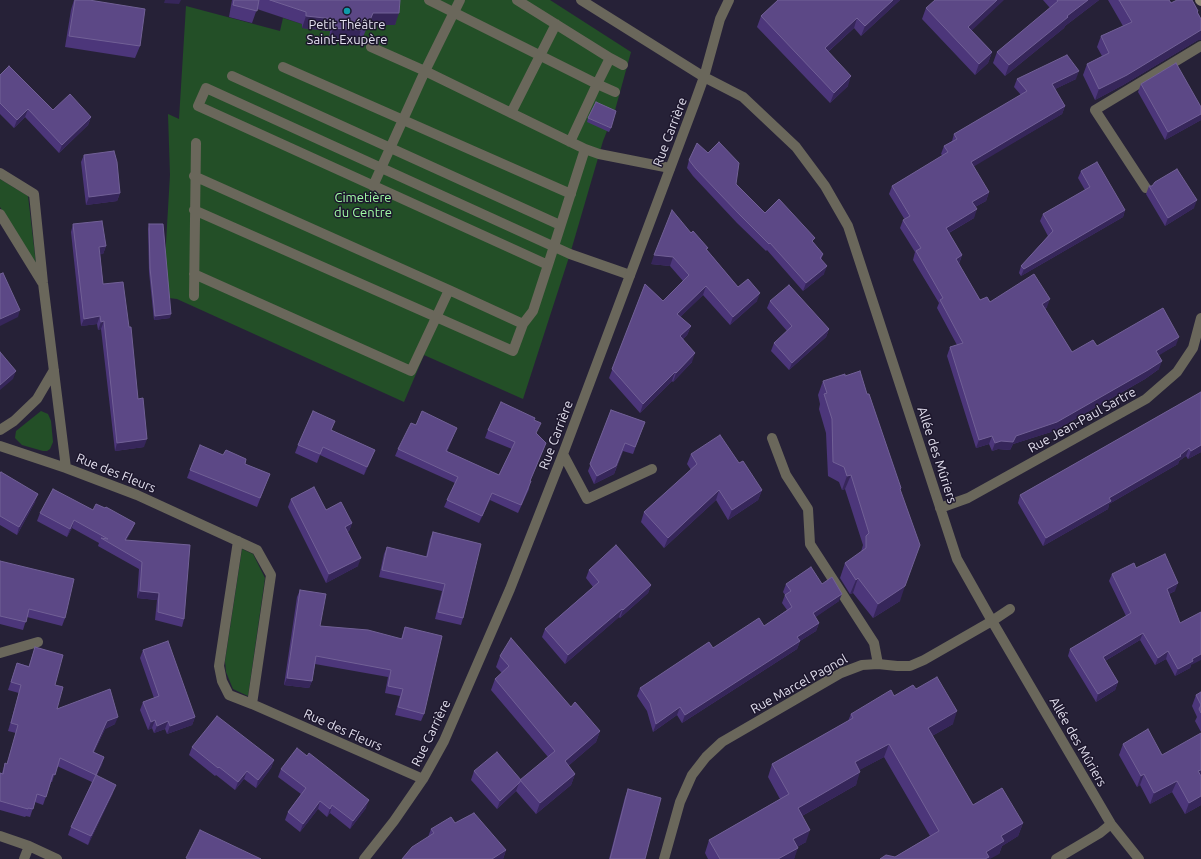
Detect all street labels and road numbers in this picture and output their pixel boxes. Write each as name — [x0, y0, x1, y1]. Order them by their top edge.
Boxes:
street label: Rue Carrière — [650, 95, 690, 169]
street label: Rue Jean-Paul Sartre — [1025, 384, 1139, 456]
street label: Rue Carrière — [536, 398, 576, 472]
street label: Allée des Mûriers — [914, 405, 960, 505]
street label: Rue des Fleurs — [74, 450, 158, 496]
street label: Rue Marcel Pagnol — [748, 651, 850, 717]
street label: Allée des Mûriers — [1046, 695, 1110, 789]
street label: Rue Carrière — [408, 697, 454, 769]
street label: Rue des Fleurs — [301, 706, 385, 754]

